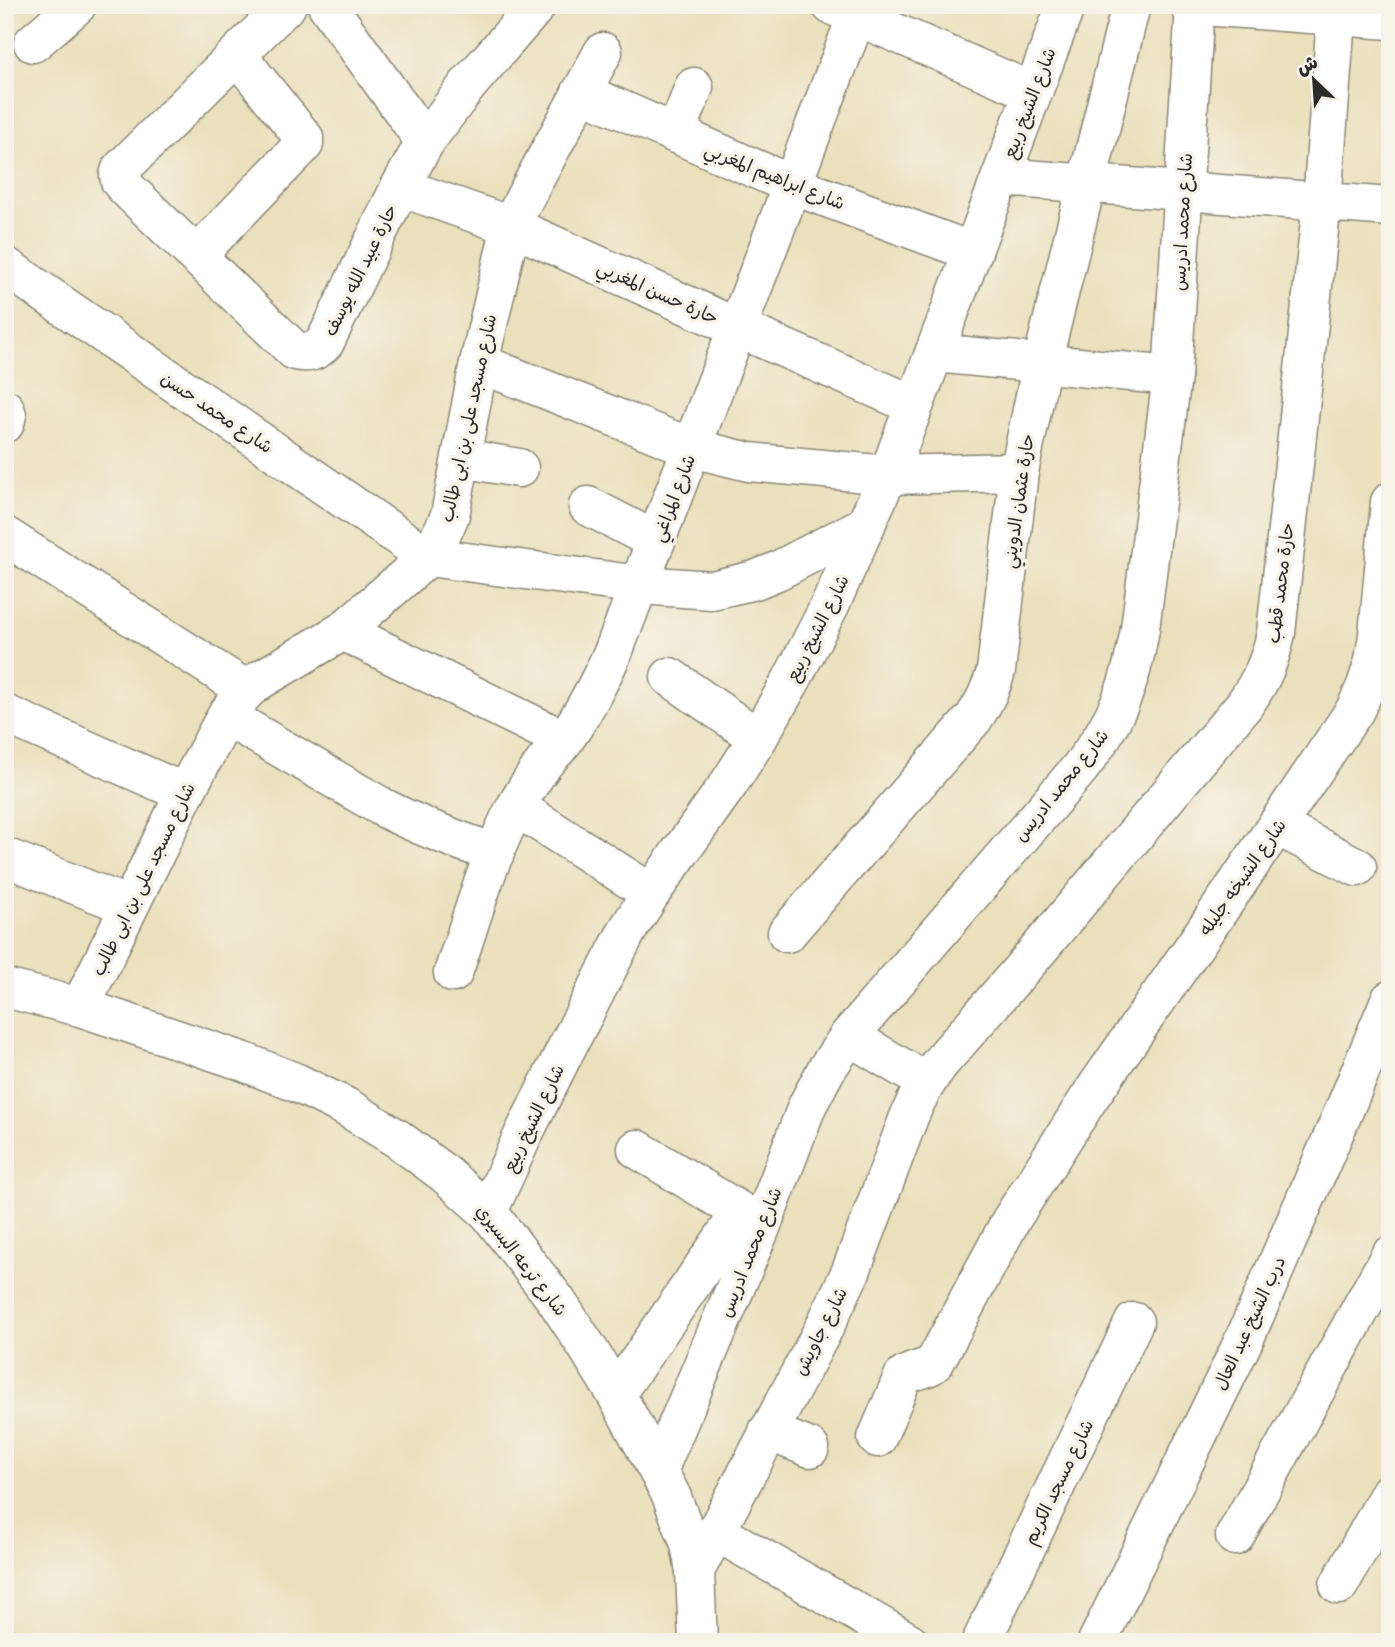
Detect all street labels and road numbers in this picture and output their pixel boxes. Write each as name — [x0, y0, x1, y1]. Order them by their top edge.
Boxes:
street label: شارع الشيخ ربيع — [997, 44, 1063, 162]
street label: شارع ابراهيم المغربي — [700, 137, 849, 219]
street label: شارع محمد ادريس — [1167, 152, 1198, 292]
street label: حارة عبيد الله يوسف — [318, 200, 402, 340]
street label: حارة حسن المغربي — [592, 255, 722, 334]
street label: شارع مسجد على بن ابى طالب — [435, 312, 502, 524]
street label: شارع محمد حسن — [156, 366, 277, 459]
street label: حارة عثمان الدويني — [997, 432, 1044, 571]
street label: شارع المراغي — [646, 451, 705, 547]
street label: حارة محمد قطب — [1261, 521, 1299, 645]
street label: شارع الشيخ ربيع — [780, 571, 856, 686]
street label: شارع محمد ادريس — [1009, 724, 1114, 847]
street label: شارع مسجد على بن ابى طالب — [86, 779, 201, 980]
street label: شارع الشيخه جليله — [1193, 814, 1292, 940]
street label: شارع الشيخ ربيع — [497, 1060, 571, 1177]
street label: شارع محمد ادريس — [713, 1184, 787, 1321]
street label: شارع ترعه البسيري — [470, 1200, 573, 1321]
street label: درب الشيخ عبد العال — [1208, 1252, 1291, 1394]
street label: شارع جاويش — [788, 1283, 853, 1379]
street label: شارع مسجد الكريم — [1018, 1416, 1101, 1550]

